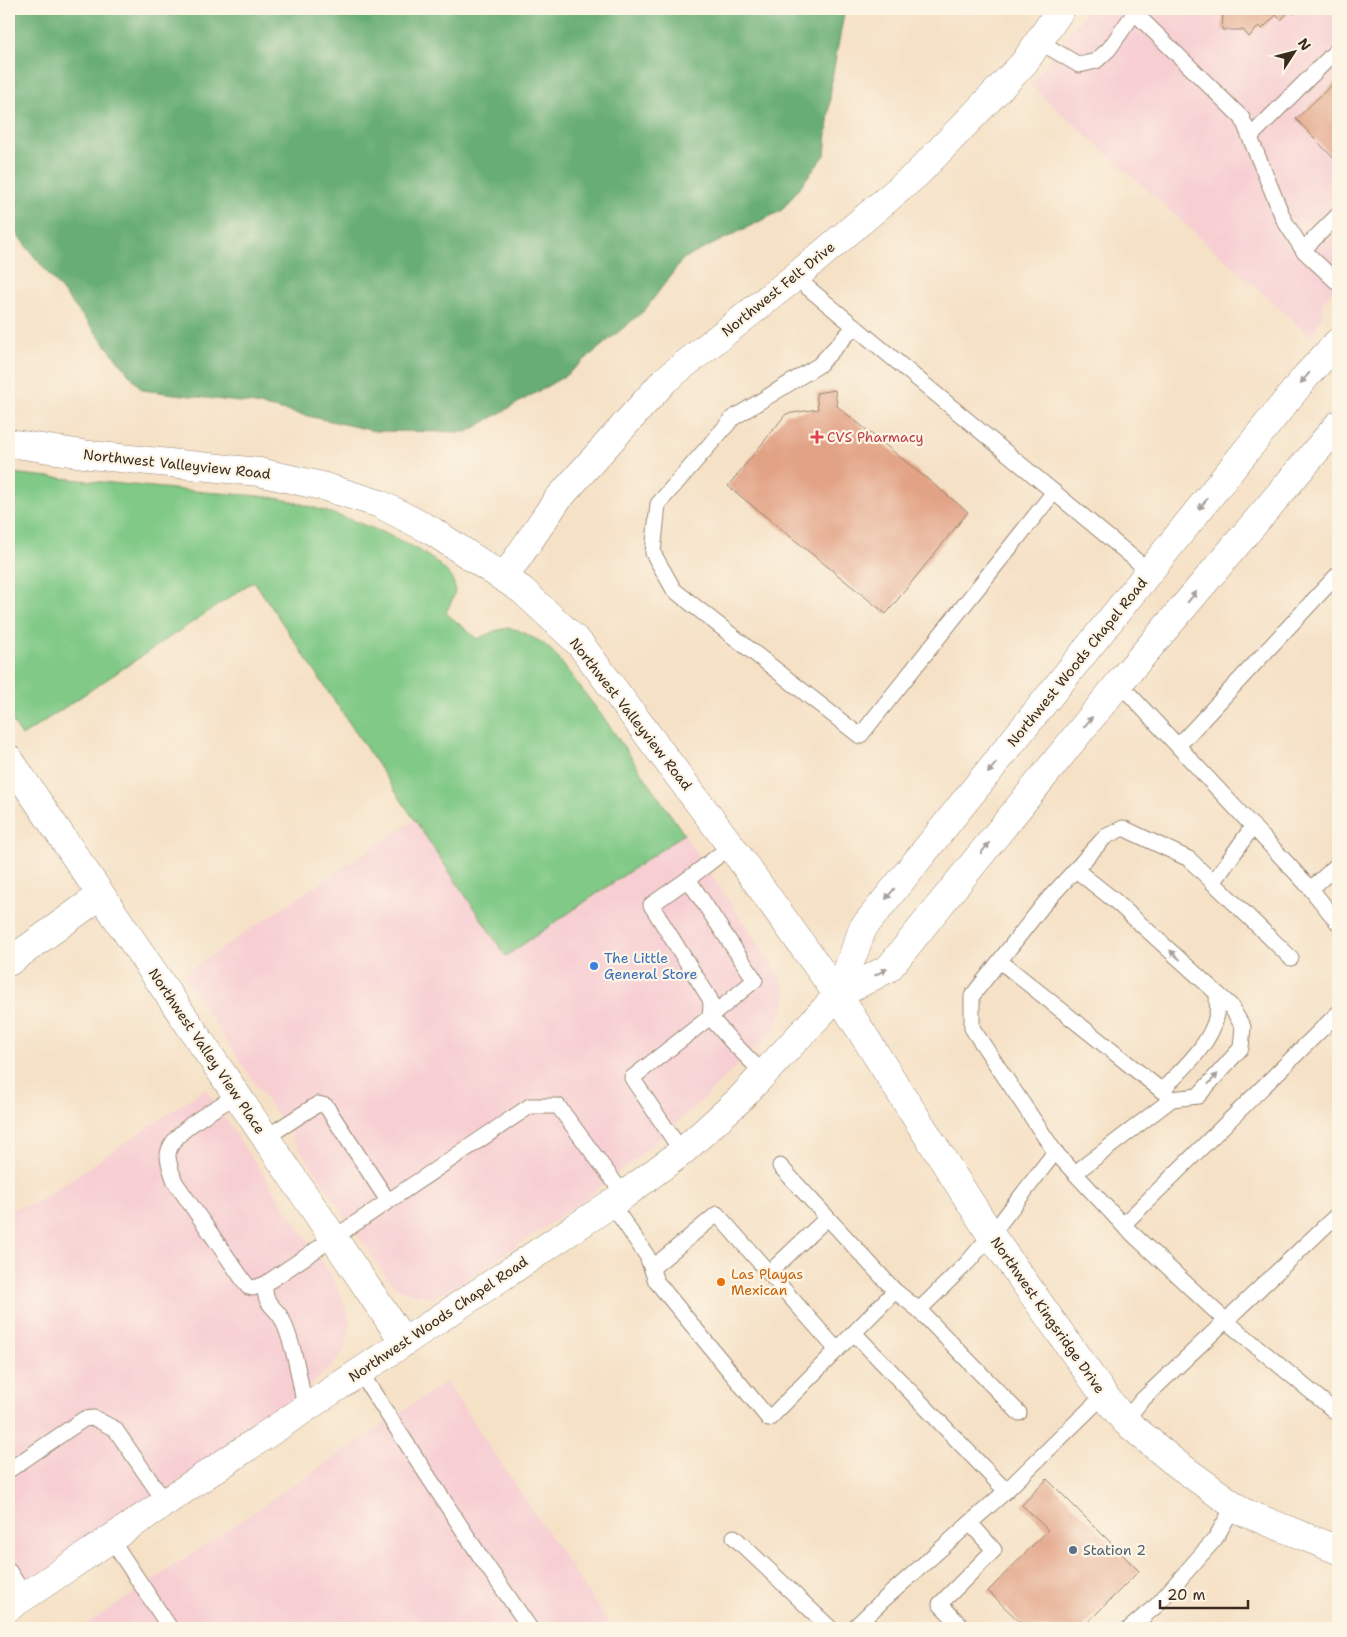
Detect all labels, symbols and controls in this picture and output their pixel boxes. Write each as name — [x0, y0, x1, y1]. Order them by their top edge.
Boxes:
north arrow — [1270, 28, 1320, 78]
text: N — [1294, 35, 1315, 54]
street label: Northwest Felt Drive — [718, 238, 838, 340]
one-way arrow — [1300, 371, 1311, 384]
place label: CVS Pharmacy — [827, 428, 924, 446]
marker: CVS Pharmacy — [811, 431, 823, 443]
street label: Northwest Valleyview Road — [82, 445, 272, 483]
one-way arrow — [1197, 498, 1208, 511]
street label: Northwest Woods Chapel Road — [1003, 574, 1151, 750]
one-way arrow — [1186, 592, 1198, 604]
street label: Northwest Valleyview Road — [566, 634, 696, 794]
one-way arrow — [1082, 716, 1093, 729]
one-way arrow — [986, 761, 997, 774]
one-way arrow — [980, 842, 991, 855]
one-way arrow — [885, 888, 895, 901]
place label: The Little General Store — [604, 949, 697, 983]
one-way arrow — [1169, 949, 1181, 961]
marker: The Little General Store — [588, 960, 600, 972]
street label: Northwest Valley View Place — [145, 965, 269, 1137]
one-way arrow — [874, 968, 888, 976]
one-way arrow — [1207, 1073, 1219, 1085]
street label: Northwest Kingsridge Drive — [987, 1233, 1109, 1397]
street label: Northwest Woods Chapel Road — [345, 1252, 531, 1386]
place label: Las Playas Mexican — [731, 1265, 803, 1299]
marker: Las Playas Mexican — [715, 1276, 727, 1288]
place label: Station 2 — [1083, 1541, 1146, 1559]
marker: Station 2 — [1067, 1544, 1079, 1556]
scale bar — [1160, 1577, 1247, 1609]
text: 20 m — [1167, 1585, 1206, 1605]

